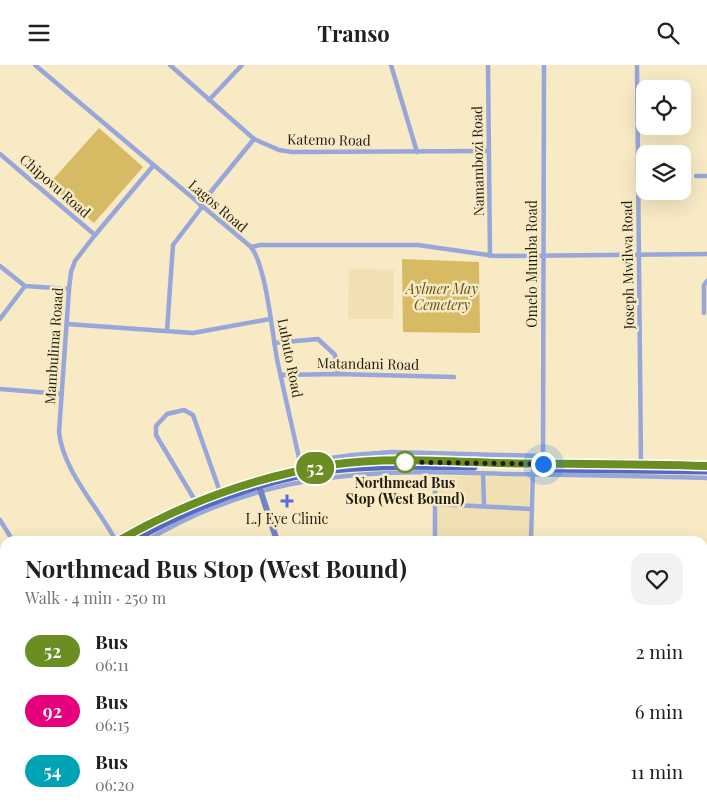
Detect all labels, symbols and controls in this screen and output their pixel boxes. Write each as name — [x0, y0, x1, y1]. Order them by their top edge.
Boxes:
text: Transo — [317, 18, 390, 48]
icon: menu — [25, 19, 53, 47]
icon: search — [654, 19, 682, 47]
map controls — [636, 80, 691, 200]
button: locate — [636, 80, 691, 135]
street label: Namambozi Road — [467, 106, 488, 216]
street label: Katemo Road — [287, 129, 371, 150]
button: layers — [636, 145, 691, 200]
street label: Chipovu Road — [16, 150, 95, 222]
street label: Lagos Road — [185, 175, 252, 236]
street label: Omelo Mumba Road — [522, 200, 541, 328]
street label: Joseph Mwilwa Road — [617, 200, 638, 331]
park label: Aylmer May Cemetery — [404, 279, 478, 314]
street label: Mambulima Roaad — [40, 287, 67, 405]
street label: Lubuto Road — [273, 317, 307, 399]
street label: Matandani Road — [317, 353, 419, 374]
marker: Northmead Bus Stop (West Bound) — [394, 451, 416, 473]
line badge: 52 — [292, 452, 338, 484]
your location — [531, 452, 556, 477]
text: 52 — [306, 456, 324, 480]
place label: Northmead Bus Stop (West Bound) — [346, 473, 464, 508]
marker: L.J Eye Clinic — [280, 494, 294, 508]
place label: L.J Eye Clinic — [246, 509, 329, 528]
text: Northmead Bus Stop (West Bound) — [25, 552, 407, 584]
button: heart — [631, 553, 683, 605]
text: Walk · 4 min · 250 m — [25, 587, 166, 608]
text: Bus — [95, 628, 128, 654]
text: 2 min — [635, 638, 683, 664]
text: 52 — [44, 639, 61, 663]
text: 06:11 — [95, 654, 129, 675]
text: Bus — [95, 688, 128, 714]
text: 6 min — [635, 698, 683, 724]
text: 92 — [43, 699, 62, 723]
text: 06:15 — [95, 714, 130, 735]
text: Bus — [95, 748, 128, 774]
text: 11 min — [630, 758, 683, 784]
text: 54 — [44, 759, 61, 783]
text: 06:20 — [95, 774, 134, 795]

